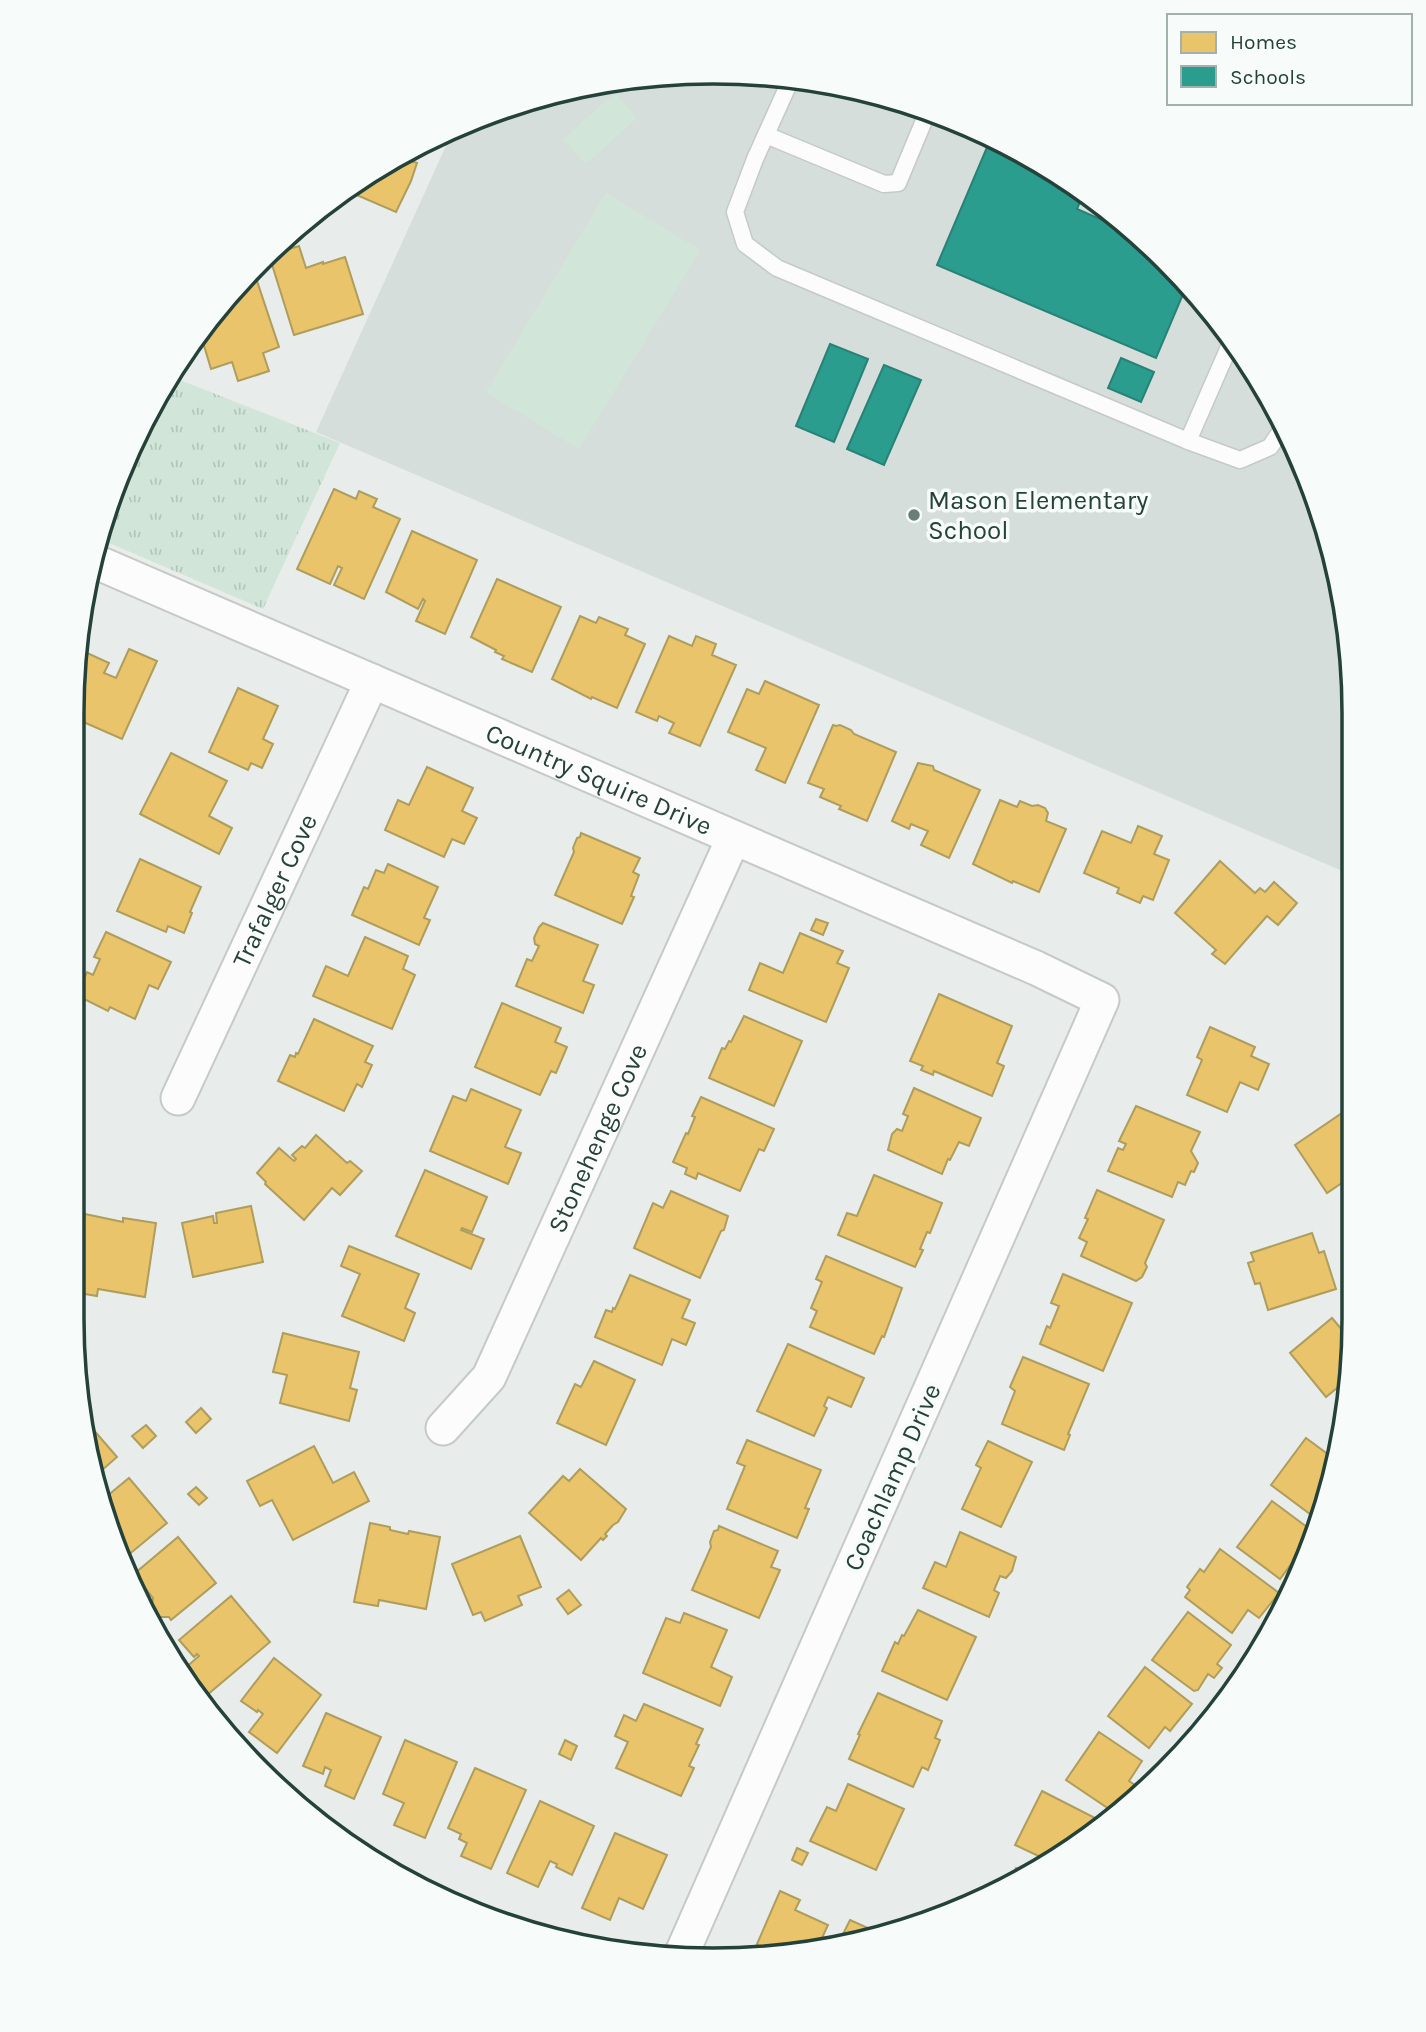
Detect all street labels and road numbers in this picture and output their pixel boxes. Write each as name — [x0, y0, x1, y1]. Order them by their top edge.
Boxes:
street label: Country Squire Drive — [481, 717, 716, 842]
street label: Trafalger Cove — [226, 809, 324, 972]
street label: Stonehenge Cove — [541, 1039, 654, 1238]
street label: Coachlamp Drive — [837, 1379, 948, 1576]

